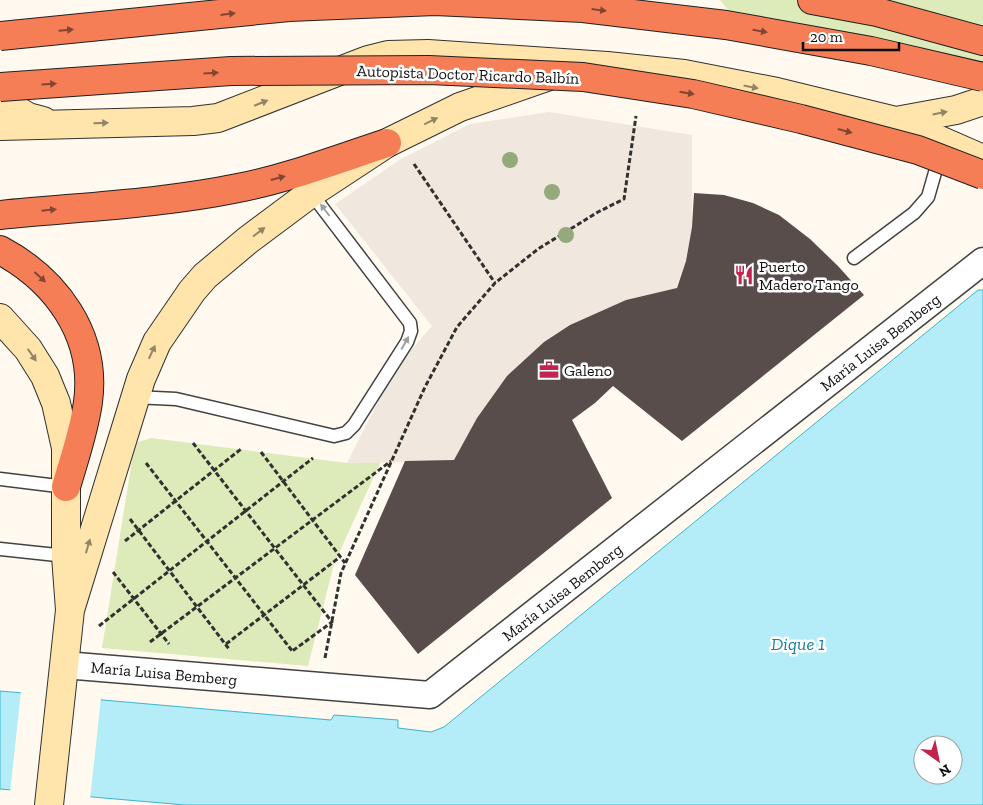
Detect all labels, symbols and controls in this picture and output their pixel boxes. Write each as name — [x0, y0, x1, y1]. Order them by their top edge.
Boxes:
one-way arrow — [592, 6, 608, 14]
one-way arrow — [220, 10, 236, 18]
scale bar — [803, 20, 899, 52]
one-way arrow — [58, 26, 74, 34]
one-way arrow — [753, 27, 768, 35]
text: 20 m — [810, 28, 843, 46]
street label: Autopista Doctor Ricardo Balbín — [356, 61, 580, 88]
one-way arrow — [203, 68, 219, 76]
one-way arrow — [41, 79, 57, 87]
one-way arrow — [744, 83, 760, 91]
one-way arrow — [679, 90, 695, 98]
one-way arrow — [254, 99, 269, 107]
one-way arrow — [932, 108, 948, 116]
one-way arrow — [424, 117, 438, 125]
one-way arrow — [93, 119, 109, 127]
one-way arrow — [837, 127, 852, 135]
one-way arrow — [270, 174, 285, 182]
one-way arrow — [319, 204, 330, 217]
one-way arrow — [41, 206, 57, 214]
one-way arrow — [252, 227, 266, 237]
place label: Puerto Madero Tango — [759, 257, 859, 294]
restaurant icon: Puerto Madero Tango — [733, 264, 755, 286]
one-way arrow — [34, 271, 46, 283]
street label: María Luisa Bemberg — [816, 289, 944, 395]
one-way arrow — [401, 335, 409, 350]
one-way arrow — [148, 345, 156, 359]
one-way arrow — [27, 348, 37, 362]
office icon: Galeno — [538, 359, 560, 381]
place label: Galeno — [564, 361, 612, 380]
one-way arrow — [85, 539, 93, 554]
street label: María Luisa Bemberg — [498, 539, 626, 645]
water label: Dique 1 — [771, 633, 825, 655]
street label: María Luisa Bemberg — [90, 658, 238, 689]
north arrow — [913, 735, 963, 785]
text: N — [935, 760, 954, 781]

